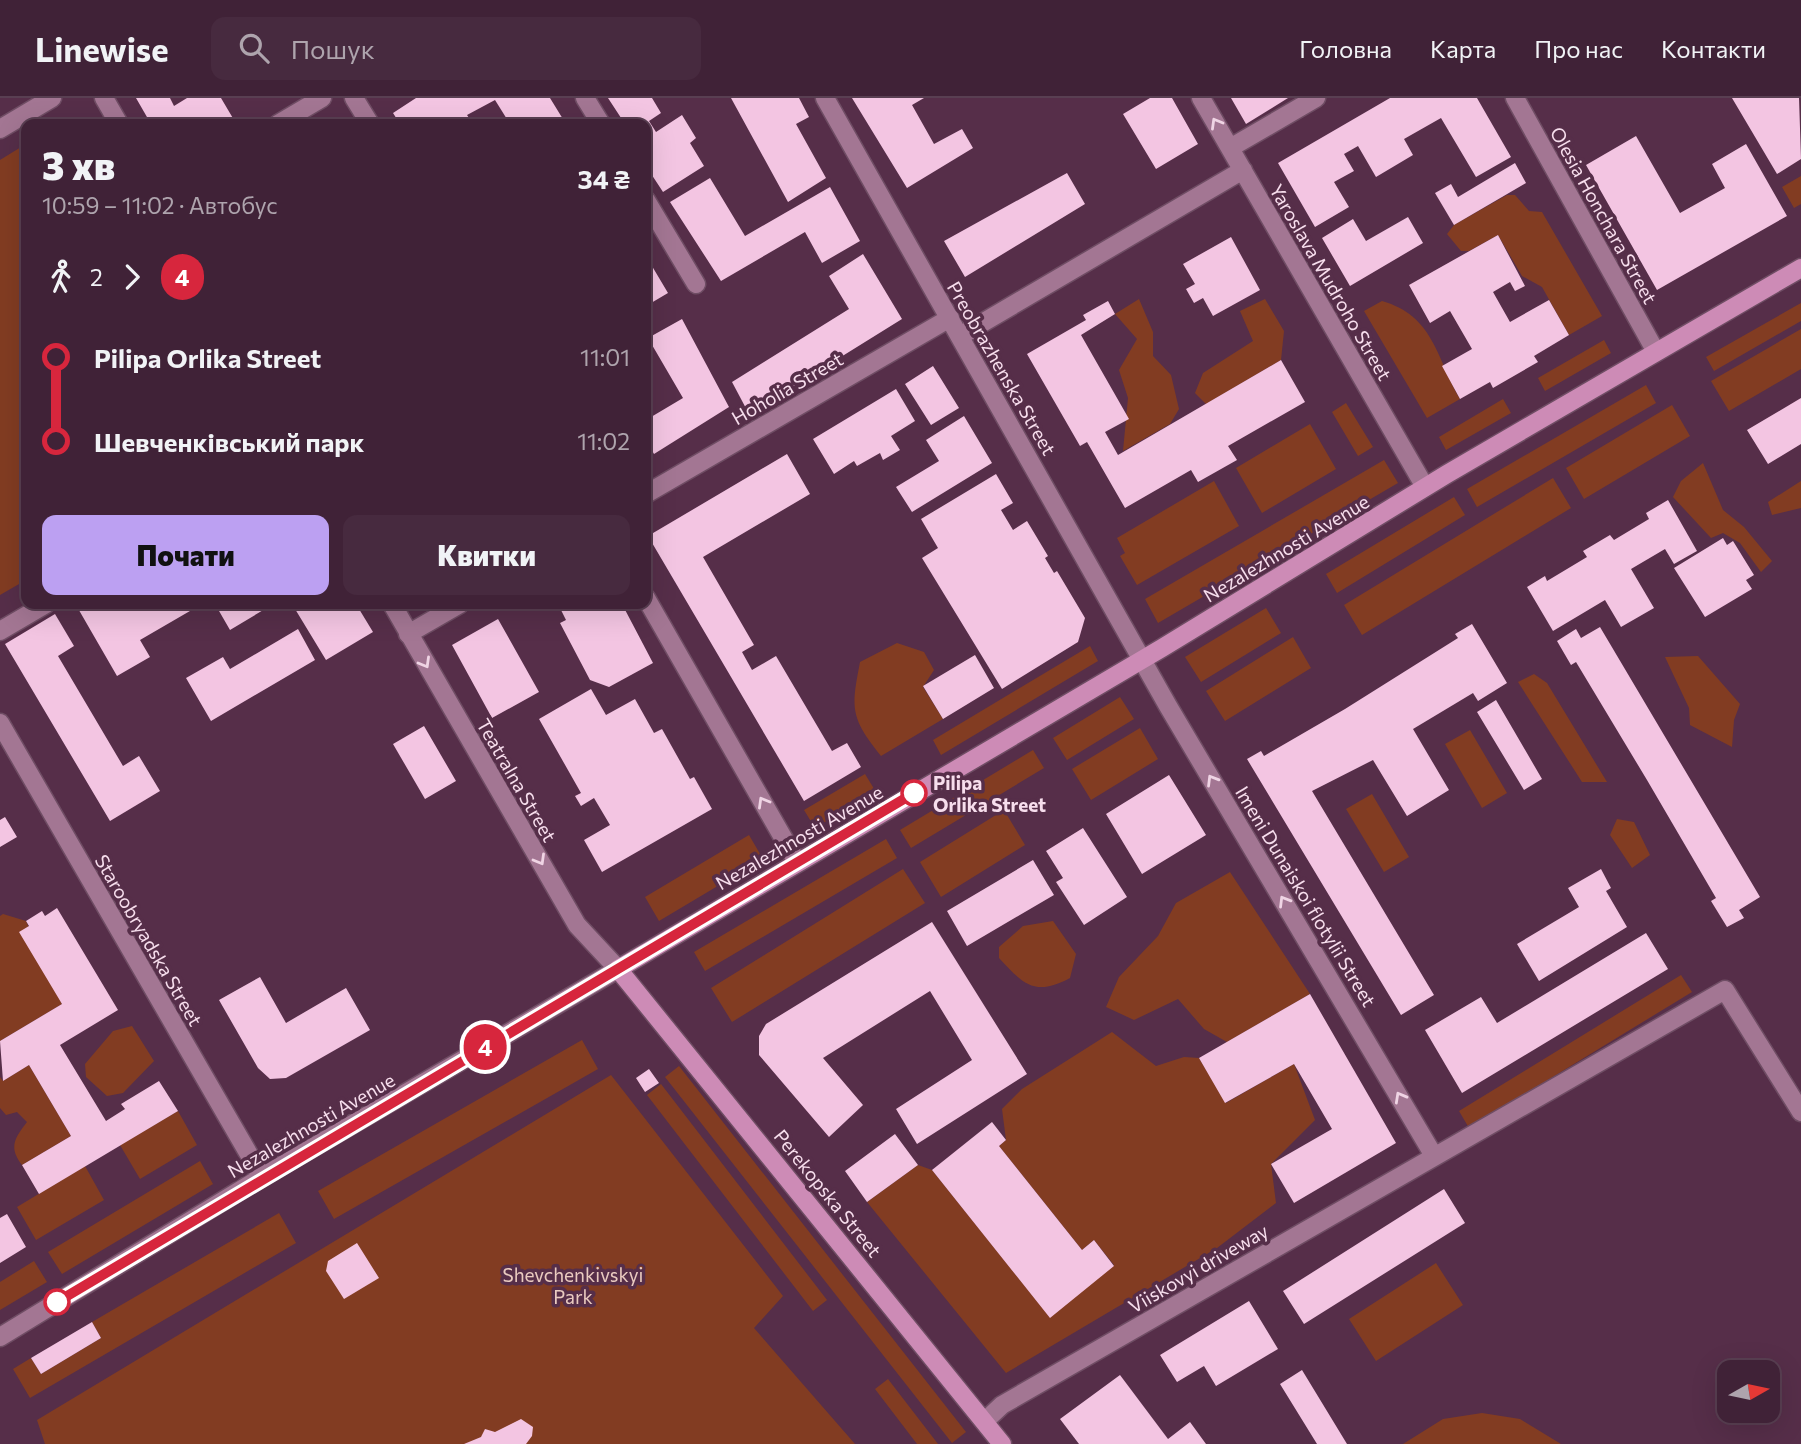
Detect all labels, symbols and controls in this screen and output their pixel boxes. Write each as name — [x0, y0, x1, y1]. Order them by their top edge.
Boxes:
search box — [211, 17, 701, 80]
text: Linewise — [35, 28, 169, 69]
icon: search — [235, 29, 273, 67]
text: Пошук — [291, 33, 375, 64]
text: Головна — [1299, 34, 1392, 63]
text: Карта — [1430, 34, 1496, 63]
text: Про нас — [1534, 34, 1623, 63]
text: Контакти — [1661, 34, 1766, 63]
one-way arrow — [1211, 118, 1224, 131]
street label: Olesia Honchara Street — [1546, 122, 1662, 308]
text: 3 хв — [42, 141, 115, 188]
text: 34 ₴ — [578, 163, 630, 194]
street label: Yaroslava Mudroho Street — [1265, 180, 1397, 385]
text: 10:59 – 11:02 · Автобус — [42, 191, 278, 219]
icon: walk — [42, 258, 80, 296]
icon: forward — [113, 258, 151, 296]
text: 4 — [175, 262, 190, 291]
text: 2 — [90, 263, 103, 291]
street label: Preobrazhenska Street — [943, 277, 1061, 459]
text: Pilipa Orlika Street — [94, 342, 321, 373]
text: 11:01 — [580, 343, 630, 371]
street label: Hoholia Street — [727, 347, 847, 429]
text: Шевченківський парк — [94, 426, 364, 457]
text: 11:02 — [577, 427, 630, 455]
street label: Nezalezhnosti Avenue — [1199, 489, 1373, 607]
button: Почати — [42, 515, 329, 595]
button: Квитки — [343, 515, 630, 595]
one-way arrow — [417, 656, 430, 668]
street label: Teatralna Street — [472, 714, 562, 846]
place label: Pilipa Orlika Street — [933, 771, 1046, 816]
one-way arrow — [1207, 775, 1220, 787]
street label: Nezalezhnosti Avenue — [711, 780, 887, 894]
marker: Pilipa Orlika Street — [901, 780, 927, 806]
street label: Imeni Dunaiskoi flotylii Street — [1231, 782, 1381, 1011]
one-way arrow — [758, 797, 771, 810]
street label: Staroobryadska Street — [90, 850, 208, 1030]
one-way arrow — [532, 852, 545, 865]
one-way arrow — [1279, 895, 1292, 908]
line badge: 4 — [462, 1024, 508, 1070]
text: 4 — [478, 1032, 492, 1061]
street label: Nezalezhnosti Avenue — [223, 1068, 399, 1182]
one-way arrow — [1395, 1091, 1408, 1104]
street label: Perekopska Street — [770, 1125, 887, 1262]
street label: Viiskovyi driveway — [1124, 1219, 1272, 1317]
park label: Shevchenkivskyi Park — [503, 1263, 643, 1308]
unlabelled marker — [44, 1289, 70, 1315]
north arrow — [1717, 1360, 1780, 1423]
map controls — [1717, 1360, 1780, 1423]

